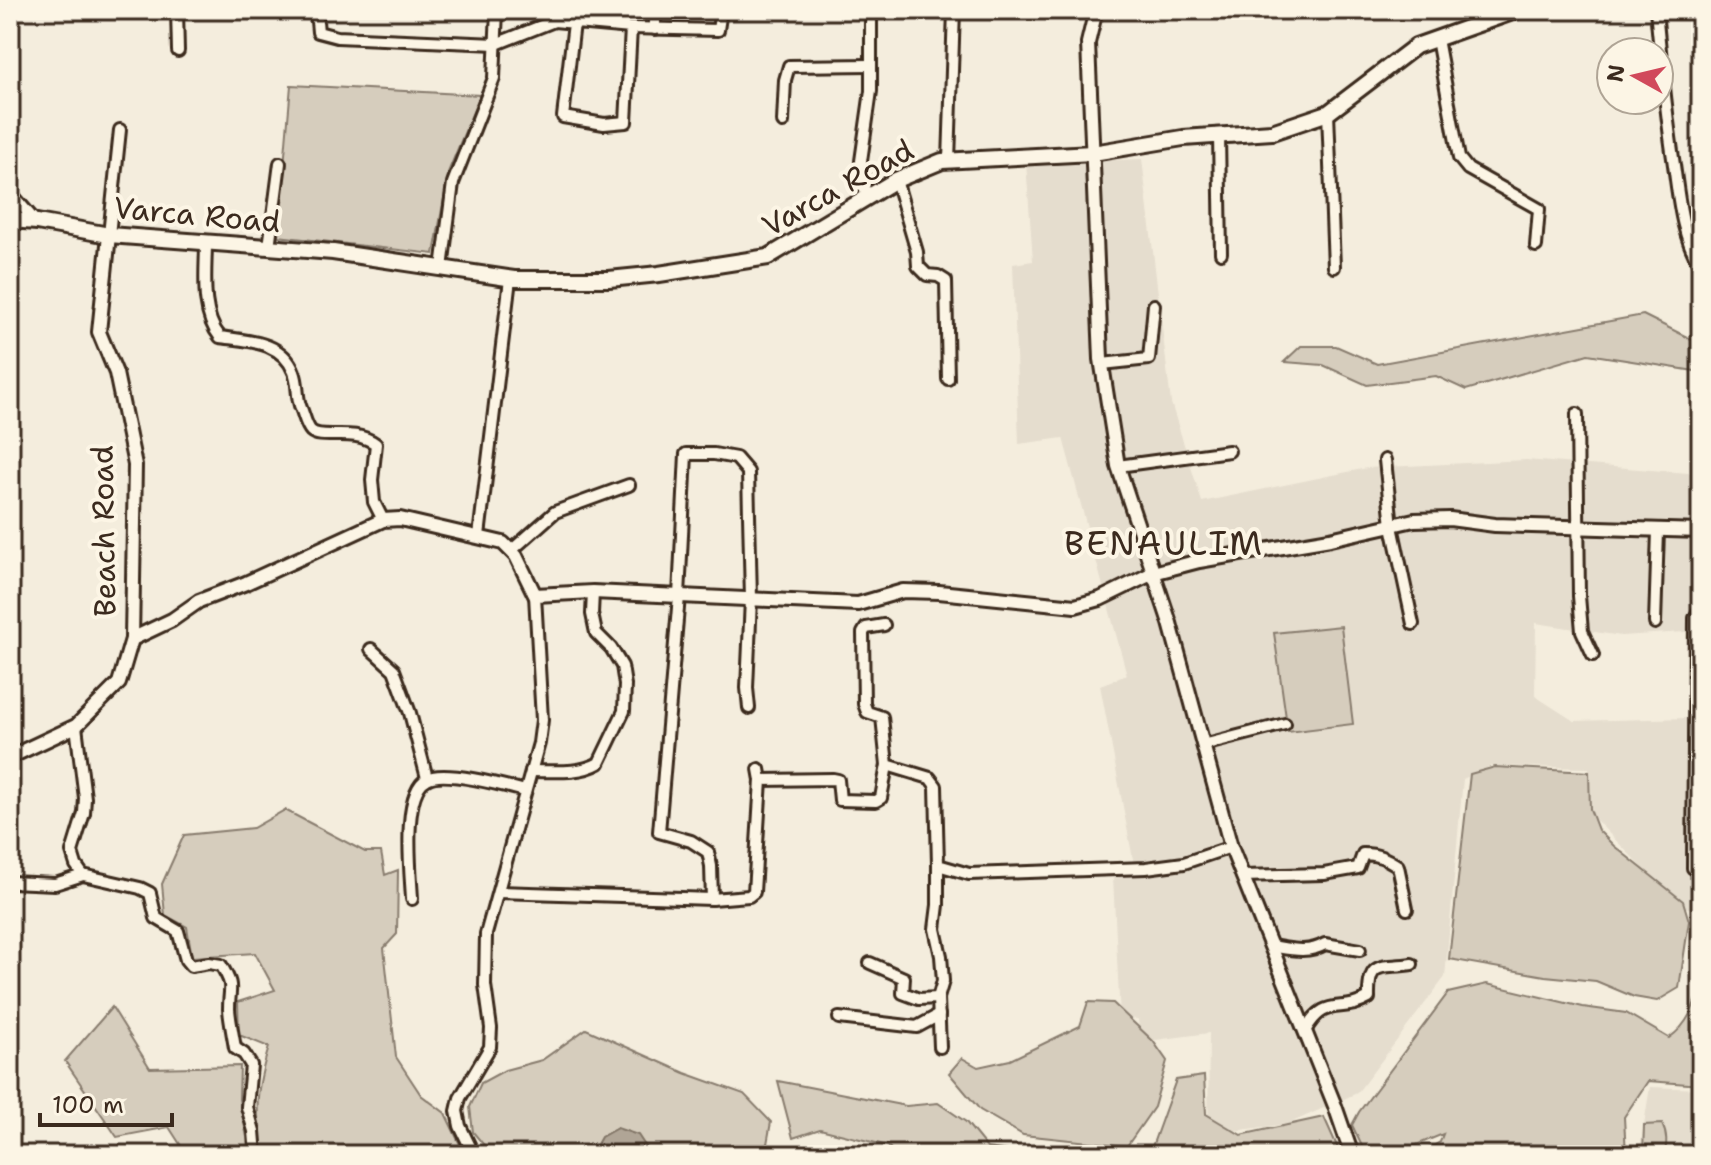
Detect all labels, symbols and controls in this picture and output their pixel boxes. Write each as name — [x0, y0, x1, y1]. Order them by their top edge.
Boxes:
north arrow — [1595, 36, 1675, 116]
text: N — [1600, 63, 1631, 84]
street label: Varca Road — [755, 129, 921, 246]
street label: Varca Road — [112, 187, 282, 242]
street label: Beach Road — [82, 445, 125, 617]
district label: BENAULIM — [1064, 520, 1264, 566]
scale bar — [40, 1077, 172, 1127]
text: 100 m — [52, 1089, 124, 1121]

